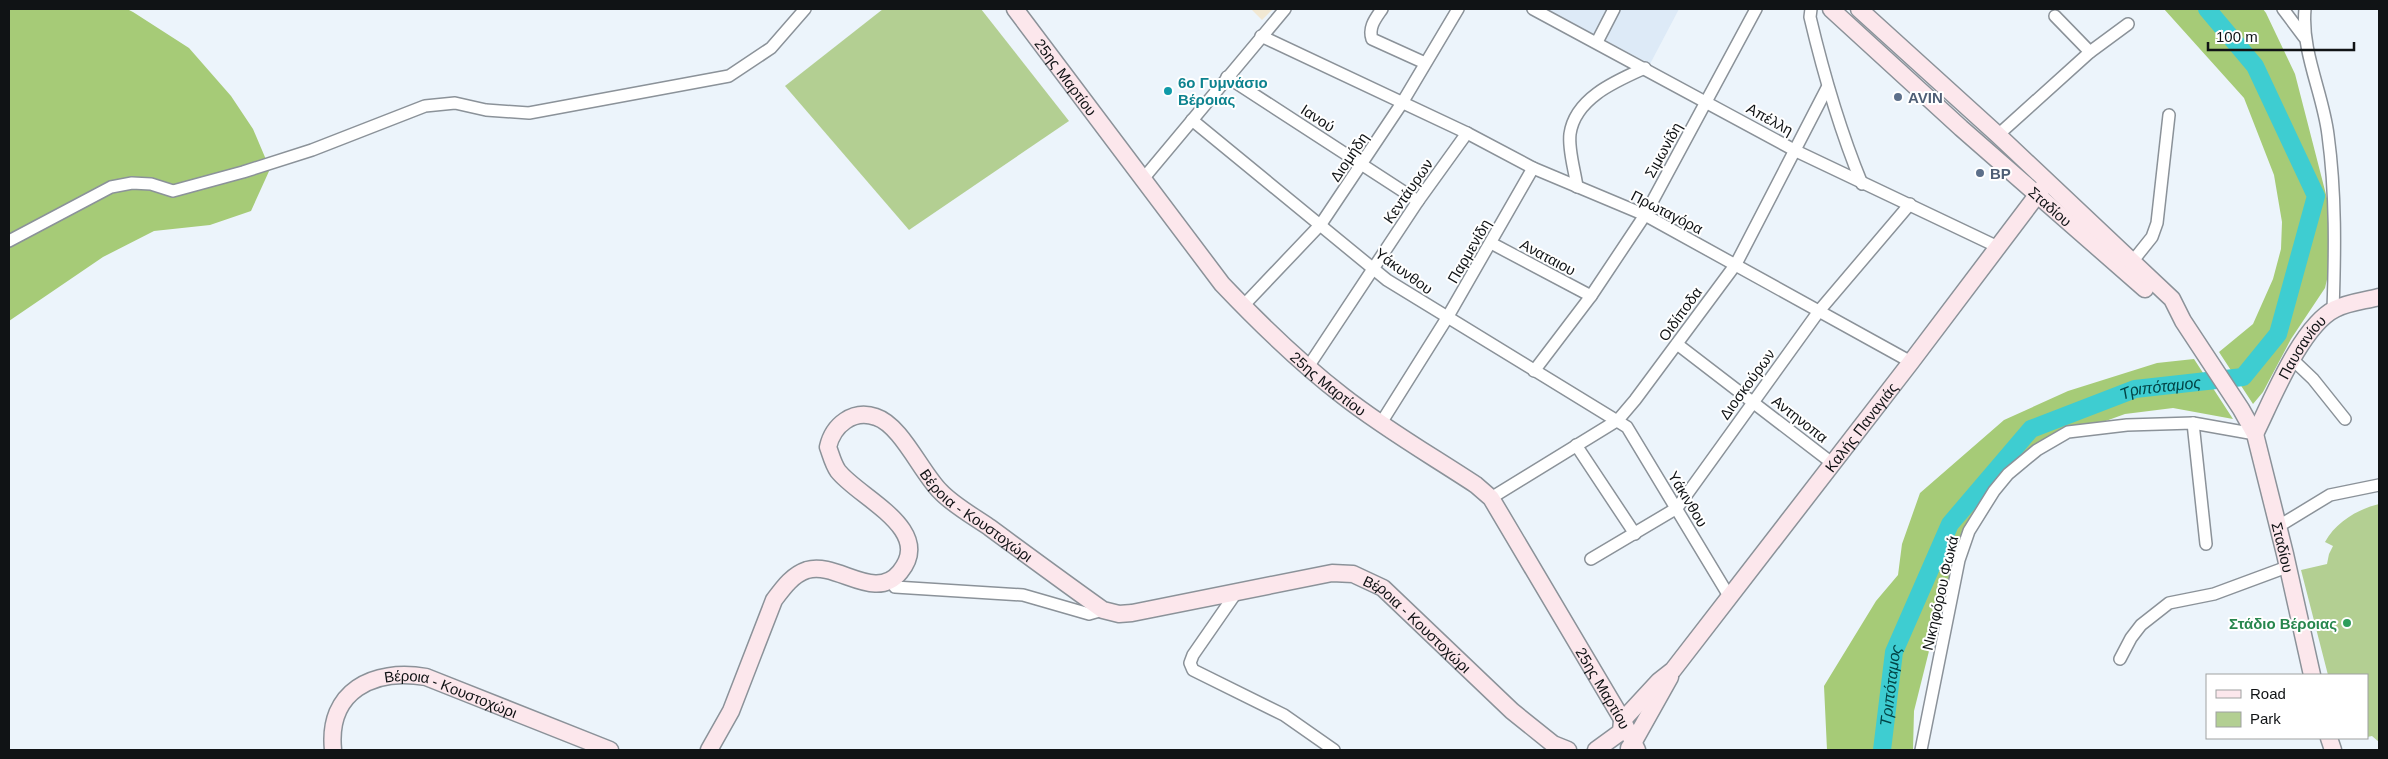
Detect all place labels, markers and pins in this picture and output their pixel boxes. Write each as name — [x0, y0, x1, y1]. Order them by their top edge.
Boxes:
place label: 6ο Γυμνάσιο Βέροιας — [1178, 74, 1268, 108]
marker: 6ο Γυμνάσιο Βέροιας — [1162, 85, 1174, 97]
place label: AVIN — [1908, 89, 1943, 106]
marker: AVIN — [1892, 91, 1904, 103]
place label: BP — [1990, 165, 2011, 182]
marker: BP — [1974, 167, 1986, 179]
place label: Στάδιο Βέροιας — [2229, 615, 2337, 632]
marker: Στάδιο Βέροιας — [2341, 617, 2353, 629]

